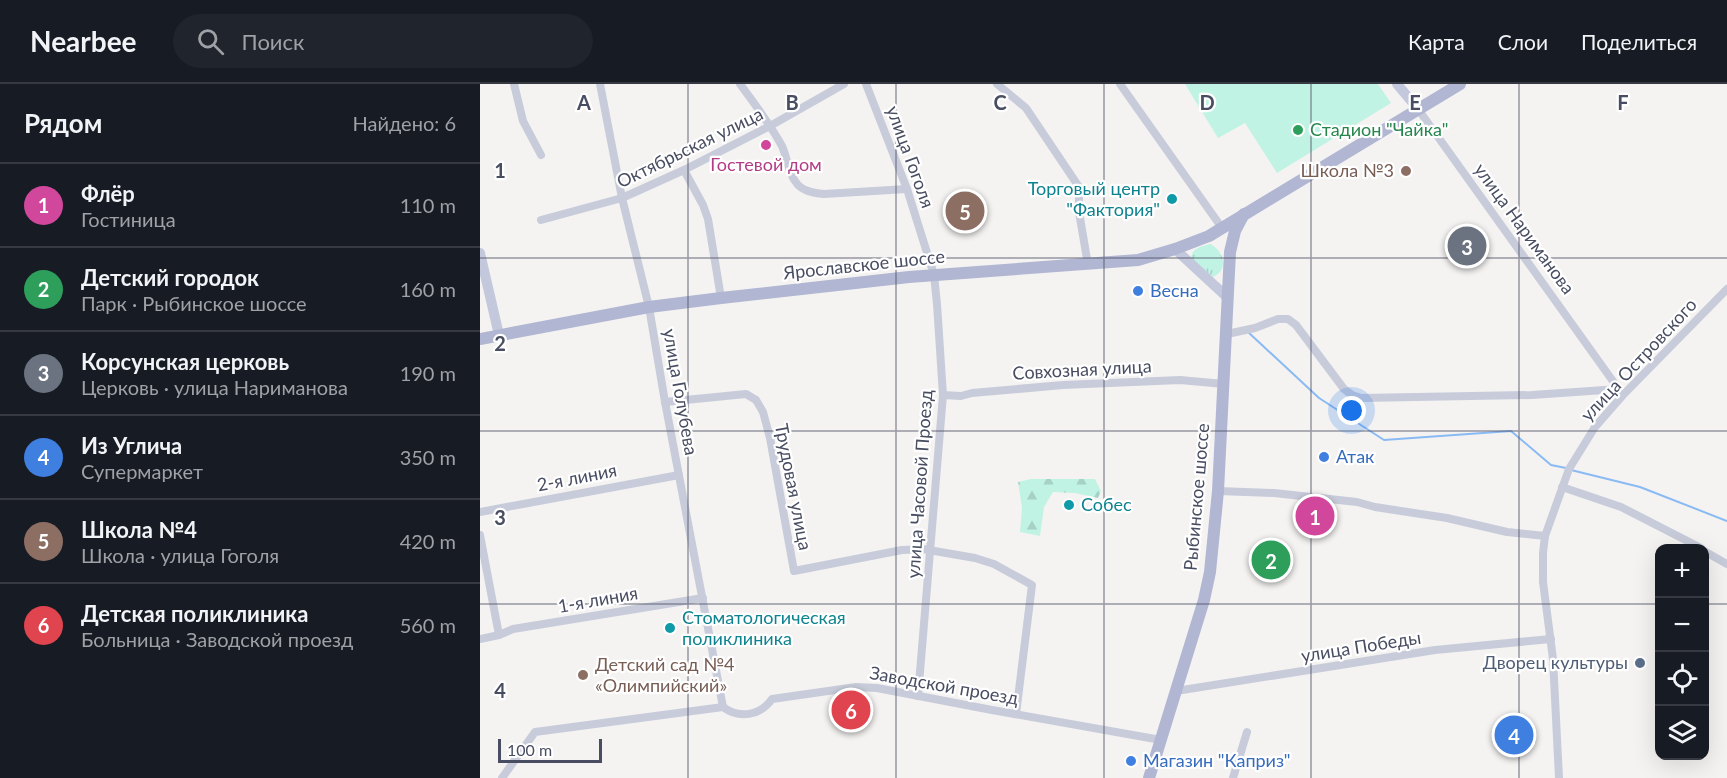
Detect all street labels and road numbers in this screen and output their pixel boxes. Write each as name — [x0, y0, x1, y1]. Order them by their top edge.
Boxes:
street label: Октябрьская улица — [613, 102, 766, 192]
street label: улица Гоголя — [882, 103, 940, 211]
street label: улица Нариманова — [1470, 159, 1580, 298]
street label: Ярославское шоссе — [781, 245, 946, 284]
street label: улица Островского — [1576, 293, 1701, 425]
street label: улица Голубева — [659, 327, 703, 457]
street label: Совхозная улица — [1012, 354, 1152, 384]
street label: улица Часовой Проезд — [901, 389, 937, 579]
street label: Трудовая улица — [771, 422, 817, 552]
street label: Рыбинское шоссе — [1179, 422, 1213, 572]
street label: 2-я линия — [535, 459, 619, 496]
street label: 1-я линия — [556, 581, 640, 617]
street label: улица Победы — [1299, 626, 1422, 666]
street label: Заводской проезд — [868, 661, 1020, 709]

